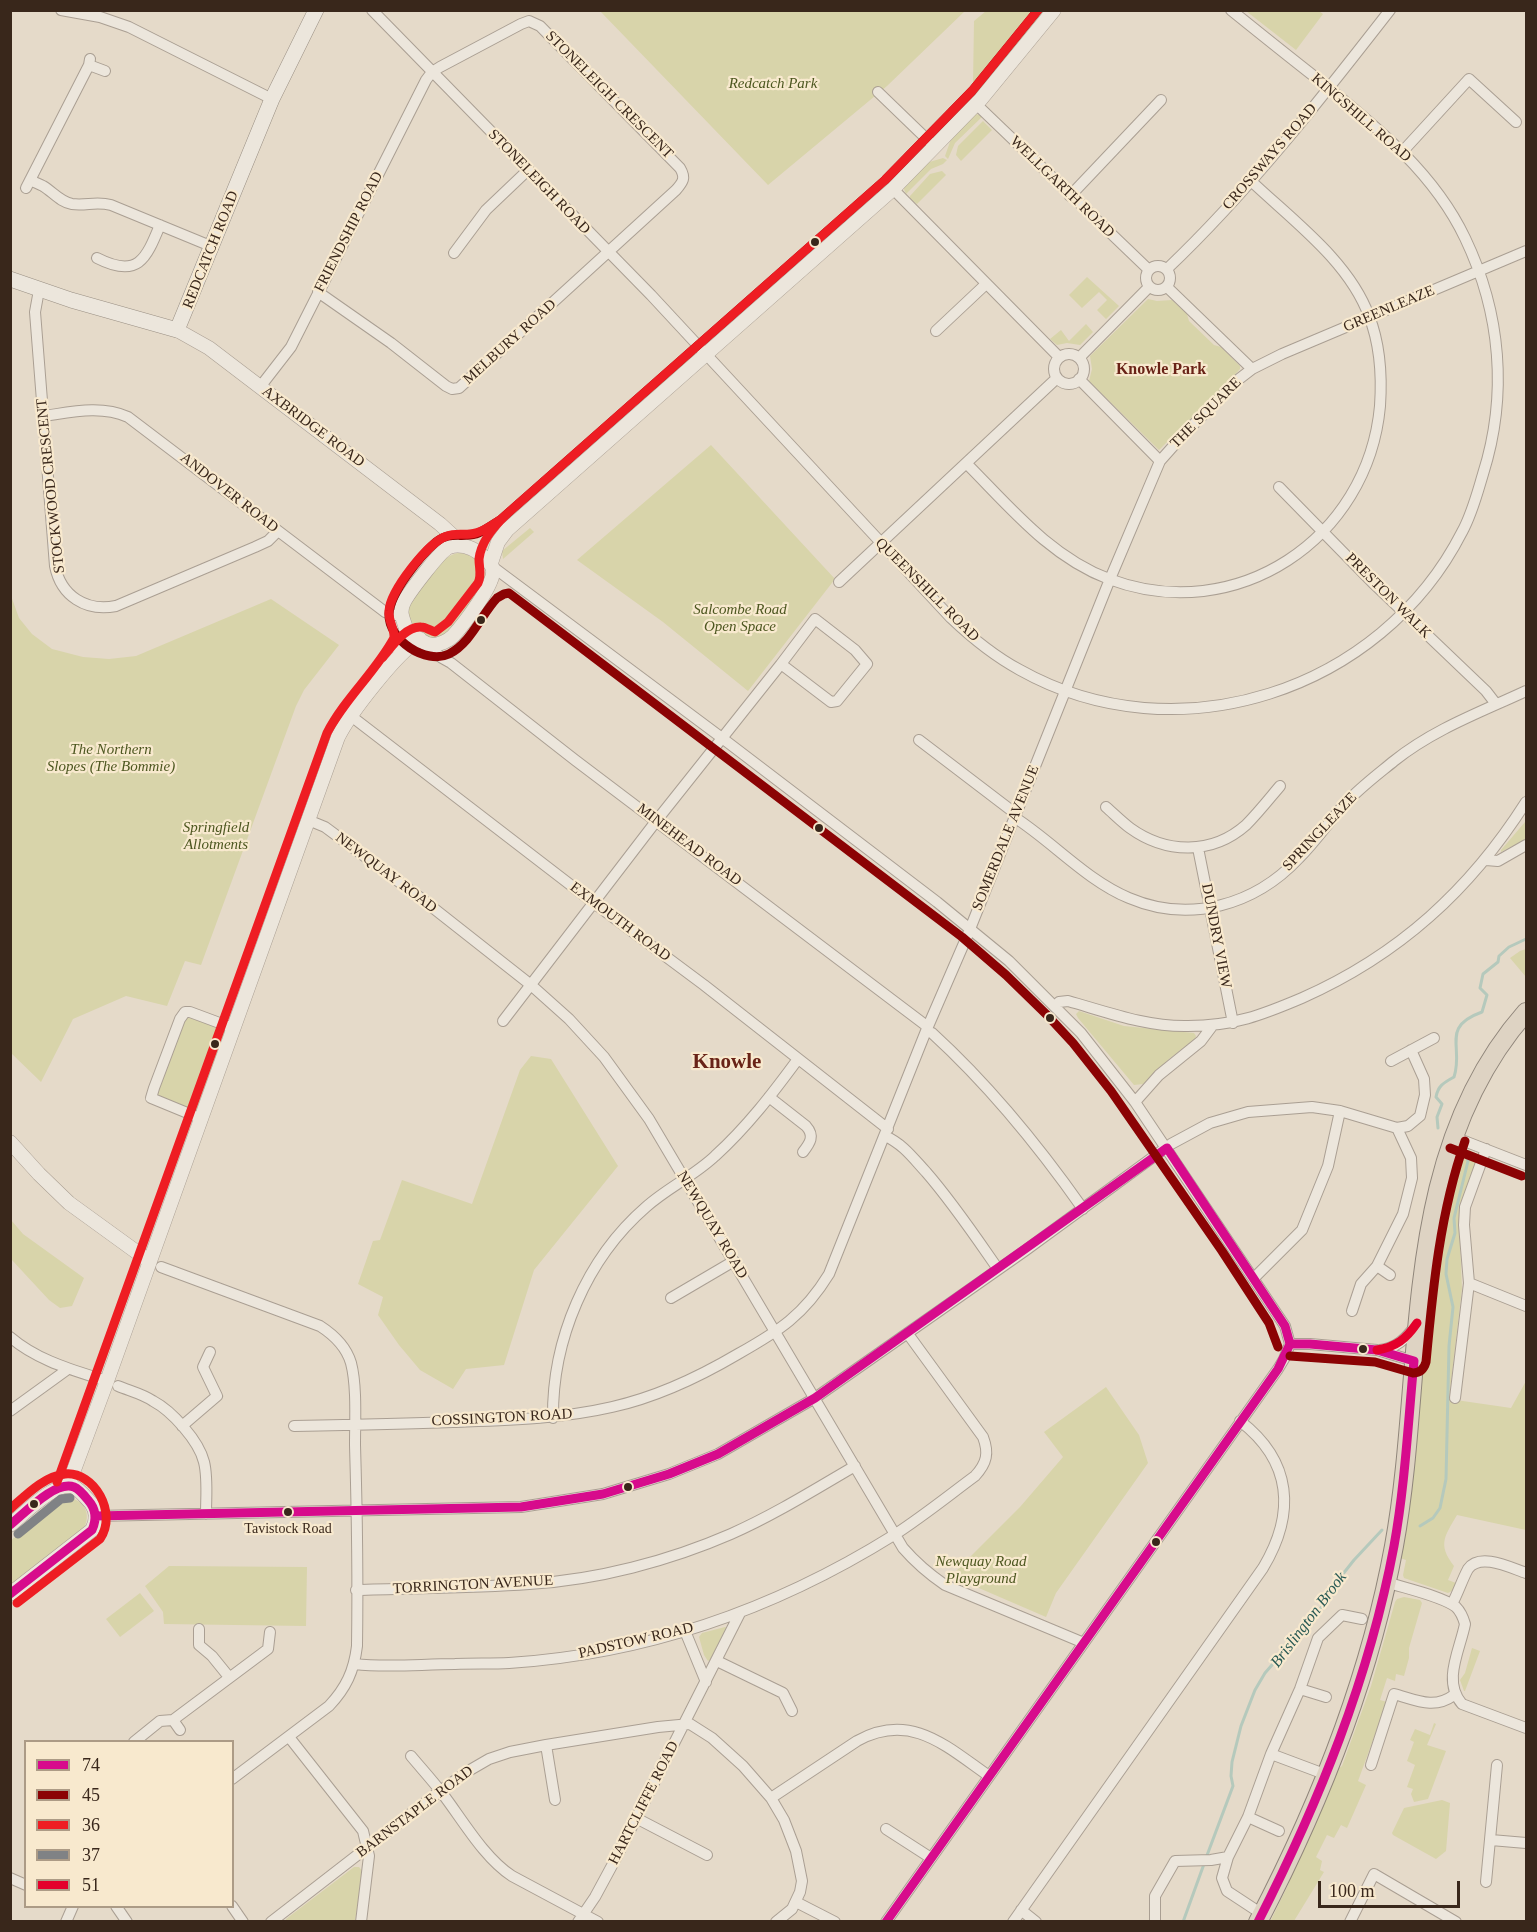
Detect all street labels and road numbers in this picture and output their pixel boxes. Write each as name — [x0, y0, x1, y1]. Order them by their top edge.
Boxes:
street label: STONELEIGH CRESCENT — [541, 27, 677, 163]
street label: KINGSHILL ROAD — [1307, 70, 1415, 166]
street label: CROSSWAYS ROAD — [1219, 100, 1321, 214]
street label: STONELEIGH ROAD — [484, 126, 594, 238]
street label: WELLGARTH ROAD — [1006, 132, 1118, 242]
street label: FRIENDSHIP ROAD — [311, 169, 387, 295]
street label: REDCATCH ROAD — [179, 188, 243, 312]
street label: GREENLEAZE — [1341, 282, 1437, 336]
street label: MELBURY ROAD — [460, 296, 560, 388]
street label: THE SQUARE — [1167, 374, 1245, 452]
street label: AXBRIDGE ROAD — [258, 383, 368, 471]
street label: STOCKWOOD CRESCENT — [33, 398, 69, 574]
street label: ANDOVER ROAD — [176, 449, 282, 537]
street label: QUEENSHILL ROAD — [871, 534, 983, 646]
street label: PRESTON WALK — [1342, 550, 1434, 642]
street label: SOMERDALE AVENUE — [969, 763, 1043, 913]
street label: SPRINGLEAZE — [1279, 789, 1361, 875]
street label: MINEHEAD ROAD — [633, 800, 745, 890]
street label: NEWQUAY ROAD — [332, 829, 440, 917]
street label: EXMOUTH ROAD — [566, 878, 674, 966]
street label: DUNDRY VIEW — [1197, 882, 1235, 990]
street label: NEWQUAY ROAD — [673, 1168, 751, 1282]
street label: COSSINGTON ROAD — [431, 1405, 573, 1431]
street label: TORRINGTON AVENUE — [392, 1572, 554, 1598]
street label: PADSTOW ROAD — [577, 1619, 695, 1663]
street label: HARTCLIFFE ROAD — [605, 1738, 683, 1868]
street label: BARNSTAPLE ROAD — [353, 1762, 477, 1862]

